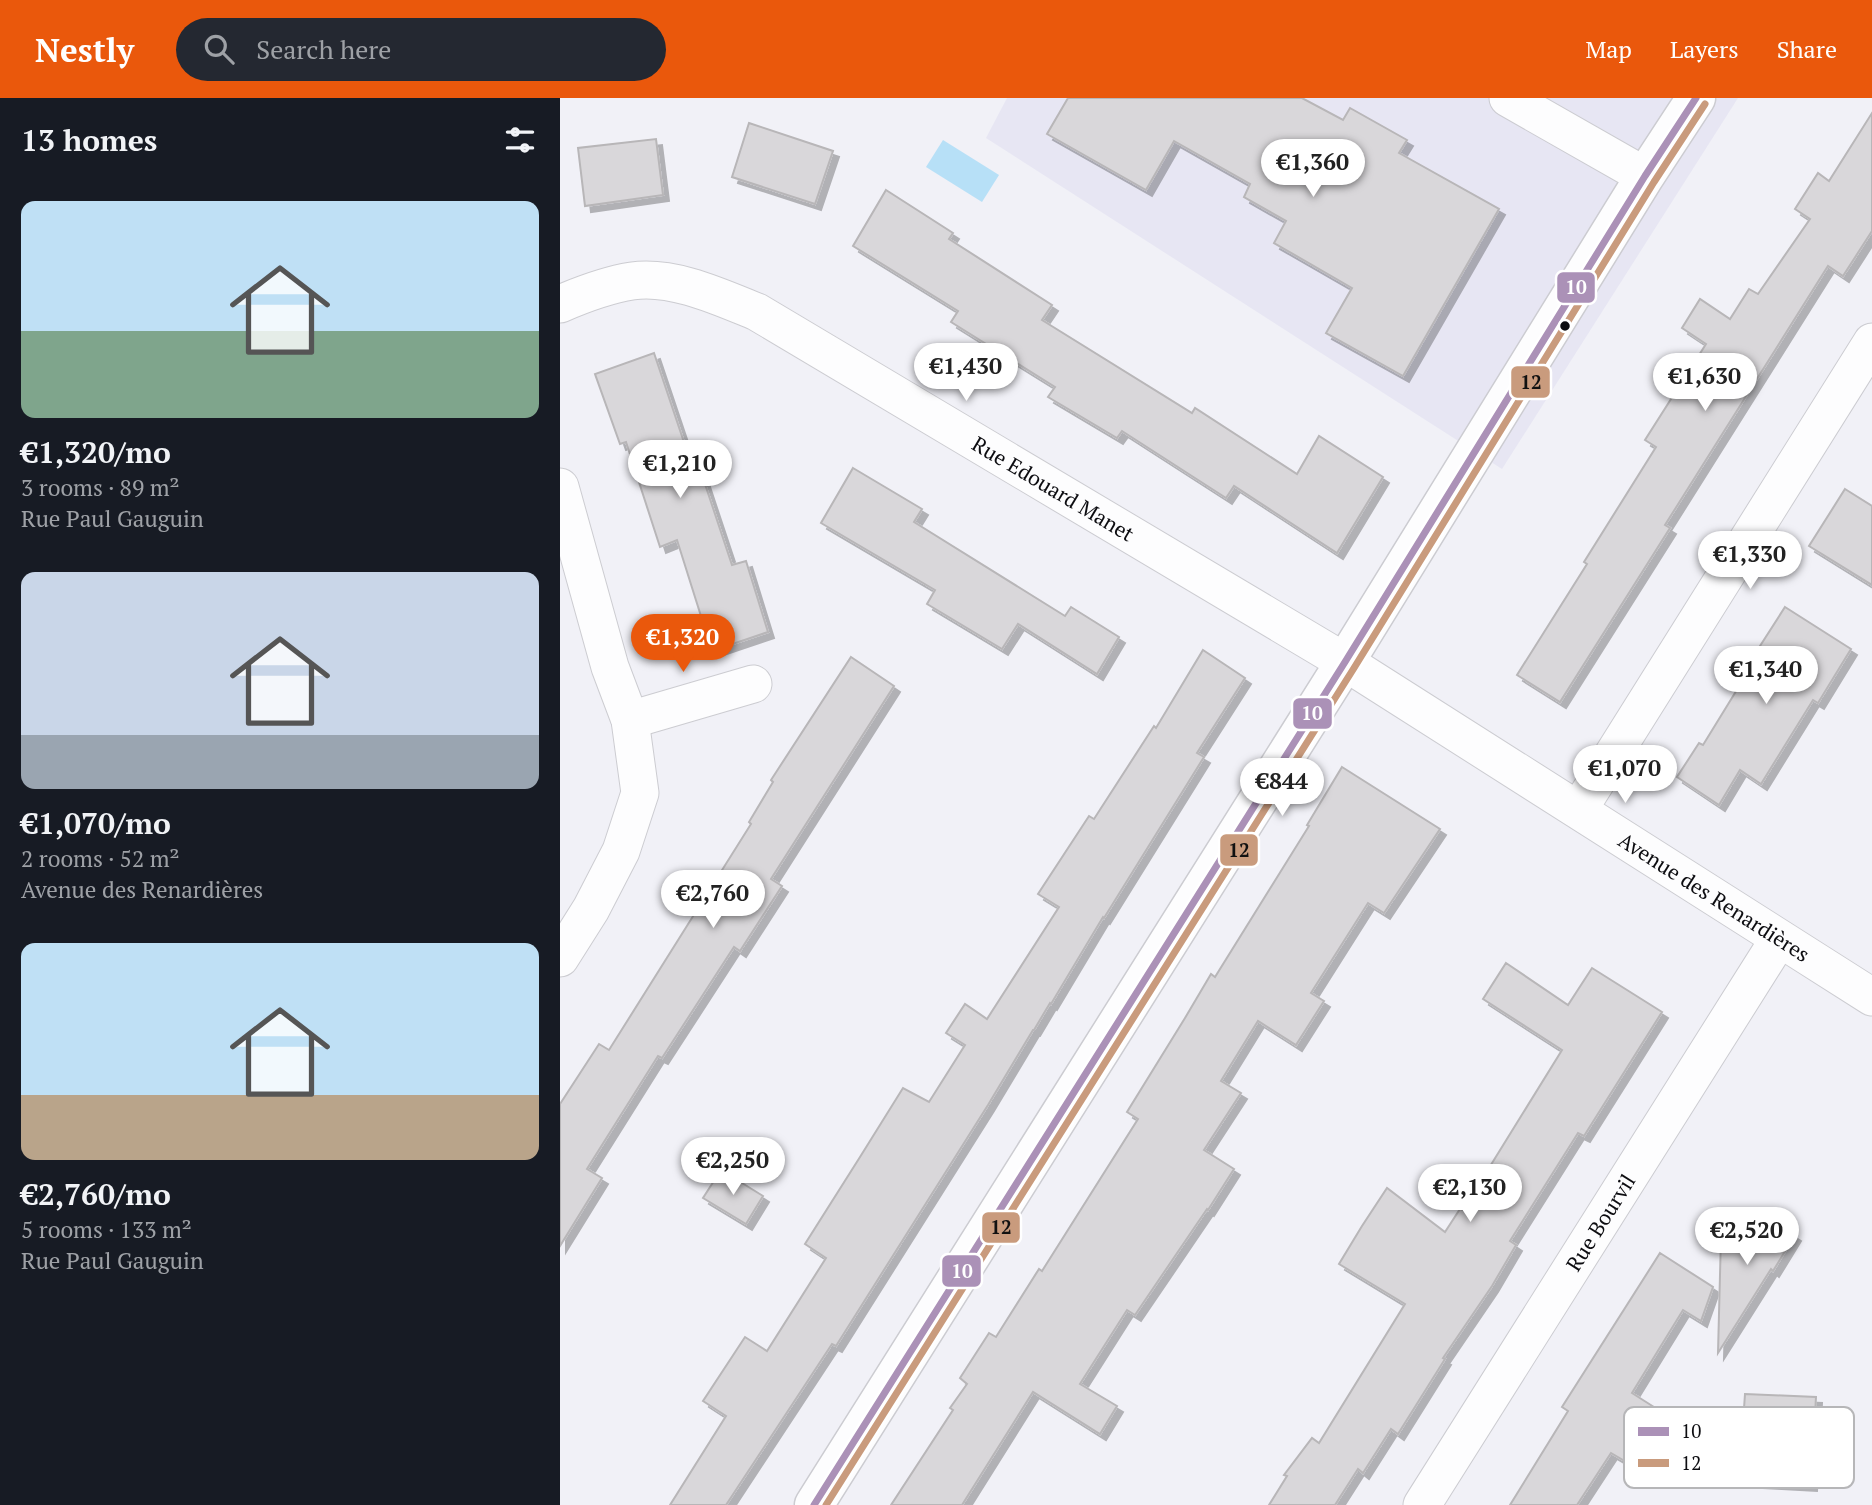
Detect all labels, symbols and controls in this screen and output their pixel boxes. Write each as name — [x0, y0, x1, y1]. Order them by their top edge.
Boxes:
search box — [176, 18, 666, 81]
text: Nestly — [35, 28, 134, 71]
icon: search — [200, 30, 238, 68]
text: Search here — [256, 32, 391, 66]
text: Map — [1585, 33, 1632, 65]
text: Layers — [1670, 33, 1739, 65]
text: Share — [1777, 33, 1837, 65]
text: 13 homes — [21, 120, 157, 160]
icon: filters — [501, 121, 539, 159]
pin: €1,360 — [1256, 140, 1370, 199]
text: €1,360 — [1277, 146, 1349, 177]
icon: home — [217, 247, 343, 373]
line badge: 10 — [1556, 271, 1596, 304]
text: 10 — [1565, 274, 1587, 299]
unlabelled marker — [1558, 319, 1572, 333]
pin: €1,430 — [909, 344, 1023, 403]
text: €1,430 — [930, 350, 1002, 381]
pin: €1,630 — [1648, 354, 1762, 413]
text: €1,630 — [1669, 360, 1741, 391]
line badge: 12 — [1510, 365, 1551, 399]
text: 12 — [1520, 369, 1542, 394]
street label: Rue Edouard Manet — [967, 429, 1140, 548]
text: €1,320/mo — [21, 432, 171, 472]
pin: €1,210 — [623, 440, 737, 500]
text: €1,210 — [644, 447, 716, 478]
text: 3 rooms · 89 m² — [21, 472, 180, 503]
text: Rue Paul Gauguin — [21, 503, 204, 534]
pin: €1,330 — [1693, 532, 1807, 591]
text: €1,330 — [1714, 538, 1786, 569]
pin: €1,320 — [626, 614, 740, 674]
icon: home — [217, 618, 343, 744]
text: €1,320 — [647, 621, 719, 652]
pin: €1,340 — [1709, 646, 1823, 706]
text: €1,340 — [1730, 653, 1802, 684]
line badge: 10 — [1292, 697, 1333, 730]
text: 10 — [1301, 700, 1323, 725]
pin: €1,070 — [1568, 746, 1682, 805]
text: €1,070 — [1589, 752, 1661, 783]
pin: €844 — [1241, 758, 1323, 818]
text: €844 — [1256, 765, 1308, 796]
text: €1,070/mo — [21, 803, 171, 843]
street label: Avenue des Renardières — [1613, 826, 1815, 968]
line badge: 12 — [1219, 833, 1259, 867]
text: 12 — [1228, 837, 1250, 862]
text: 2 rooms · 52 m² — [21, 843, 180, 874]
pin: €2,760 — [656, 870, 770, 930]
text: Avenue des Renardières — [21, 874, 263, 905]
text: €2,760 — [677, 877, 749, 908]
icon: home — [217, 989, 343, 1115]
pin: €2,250 — [676, 1138, 790, 1197]
text: €2,250 — [697, 1144, 769, 1175]
pin: €2,130 — [1413, 1164, 1527, 1224]
street label: Rue Bourvil — [1559, 1169, 1641, 1276]
text: €2,130 — [1434, 1171, 1506, 1202]
text: €2,760/mo — [21, 1174, 171, 1214]
pin: €2,520 — [1690, 1208, 1804, 1267]
line badge: 12 — [981, 1211, 1021, 1244]
text: 5 rooms · 133 m² — [21, 1214, 192, 1245]
text: 12 — [990, 1214, 1012, 1239]
text: €2,520 — [1711, 1214, 1783, 1245]
text: Rue Paul Gauguin — [21, 1245, 204, 1276]
line badge: 10 — [941, 1254, 982, 1288]
text: 10 — [951, 1258, 973, 1283]
legend — [1624, 1407, 1854, 1488]
text: 10 — [1681, 1418, 1701, 1443]
text: 12 — [1681, 1450, 1701, 1475]

